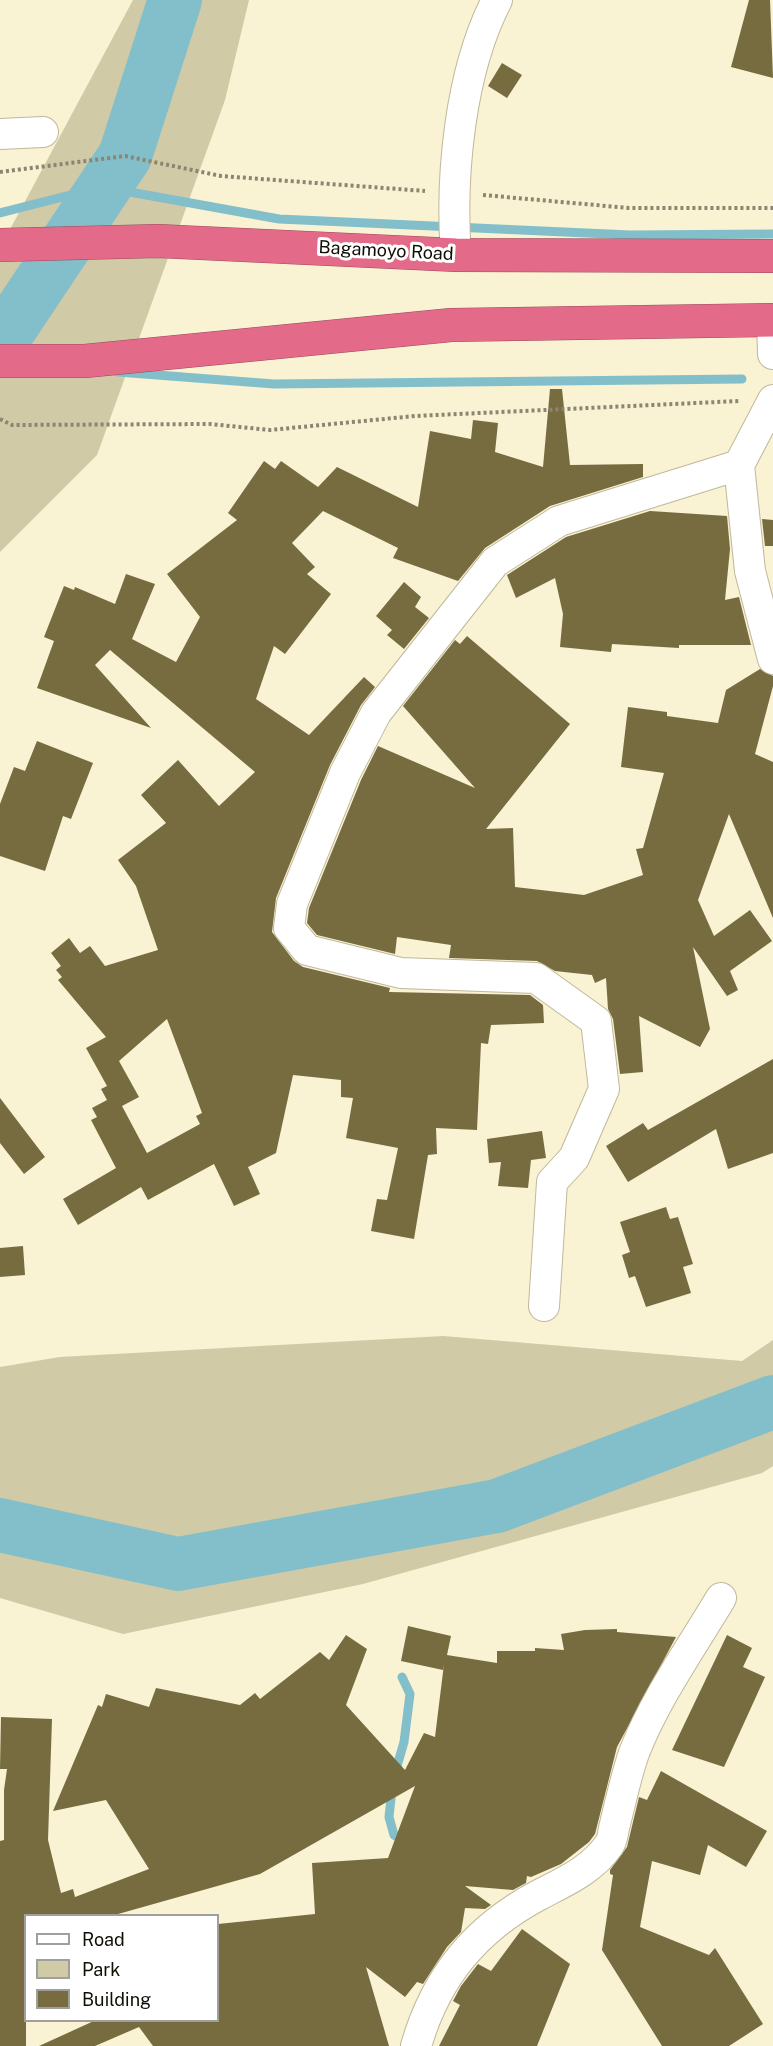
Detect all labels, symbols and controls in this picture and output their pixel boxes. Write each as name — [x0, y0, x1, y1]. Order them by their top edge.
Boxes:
street label: Bagamoyo Road — [318, 237, 454, 265]
legend — [24, 1914, 219, 2022]
text: Road — [82, 1929, 125, 1950]
text: Park — [82, 1959, 120, 1980]
text: Building — [82, 1989, 151, 2010]

